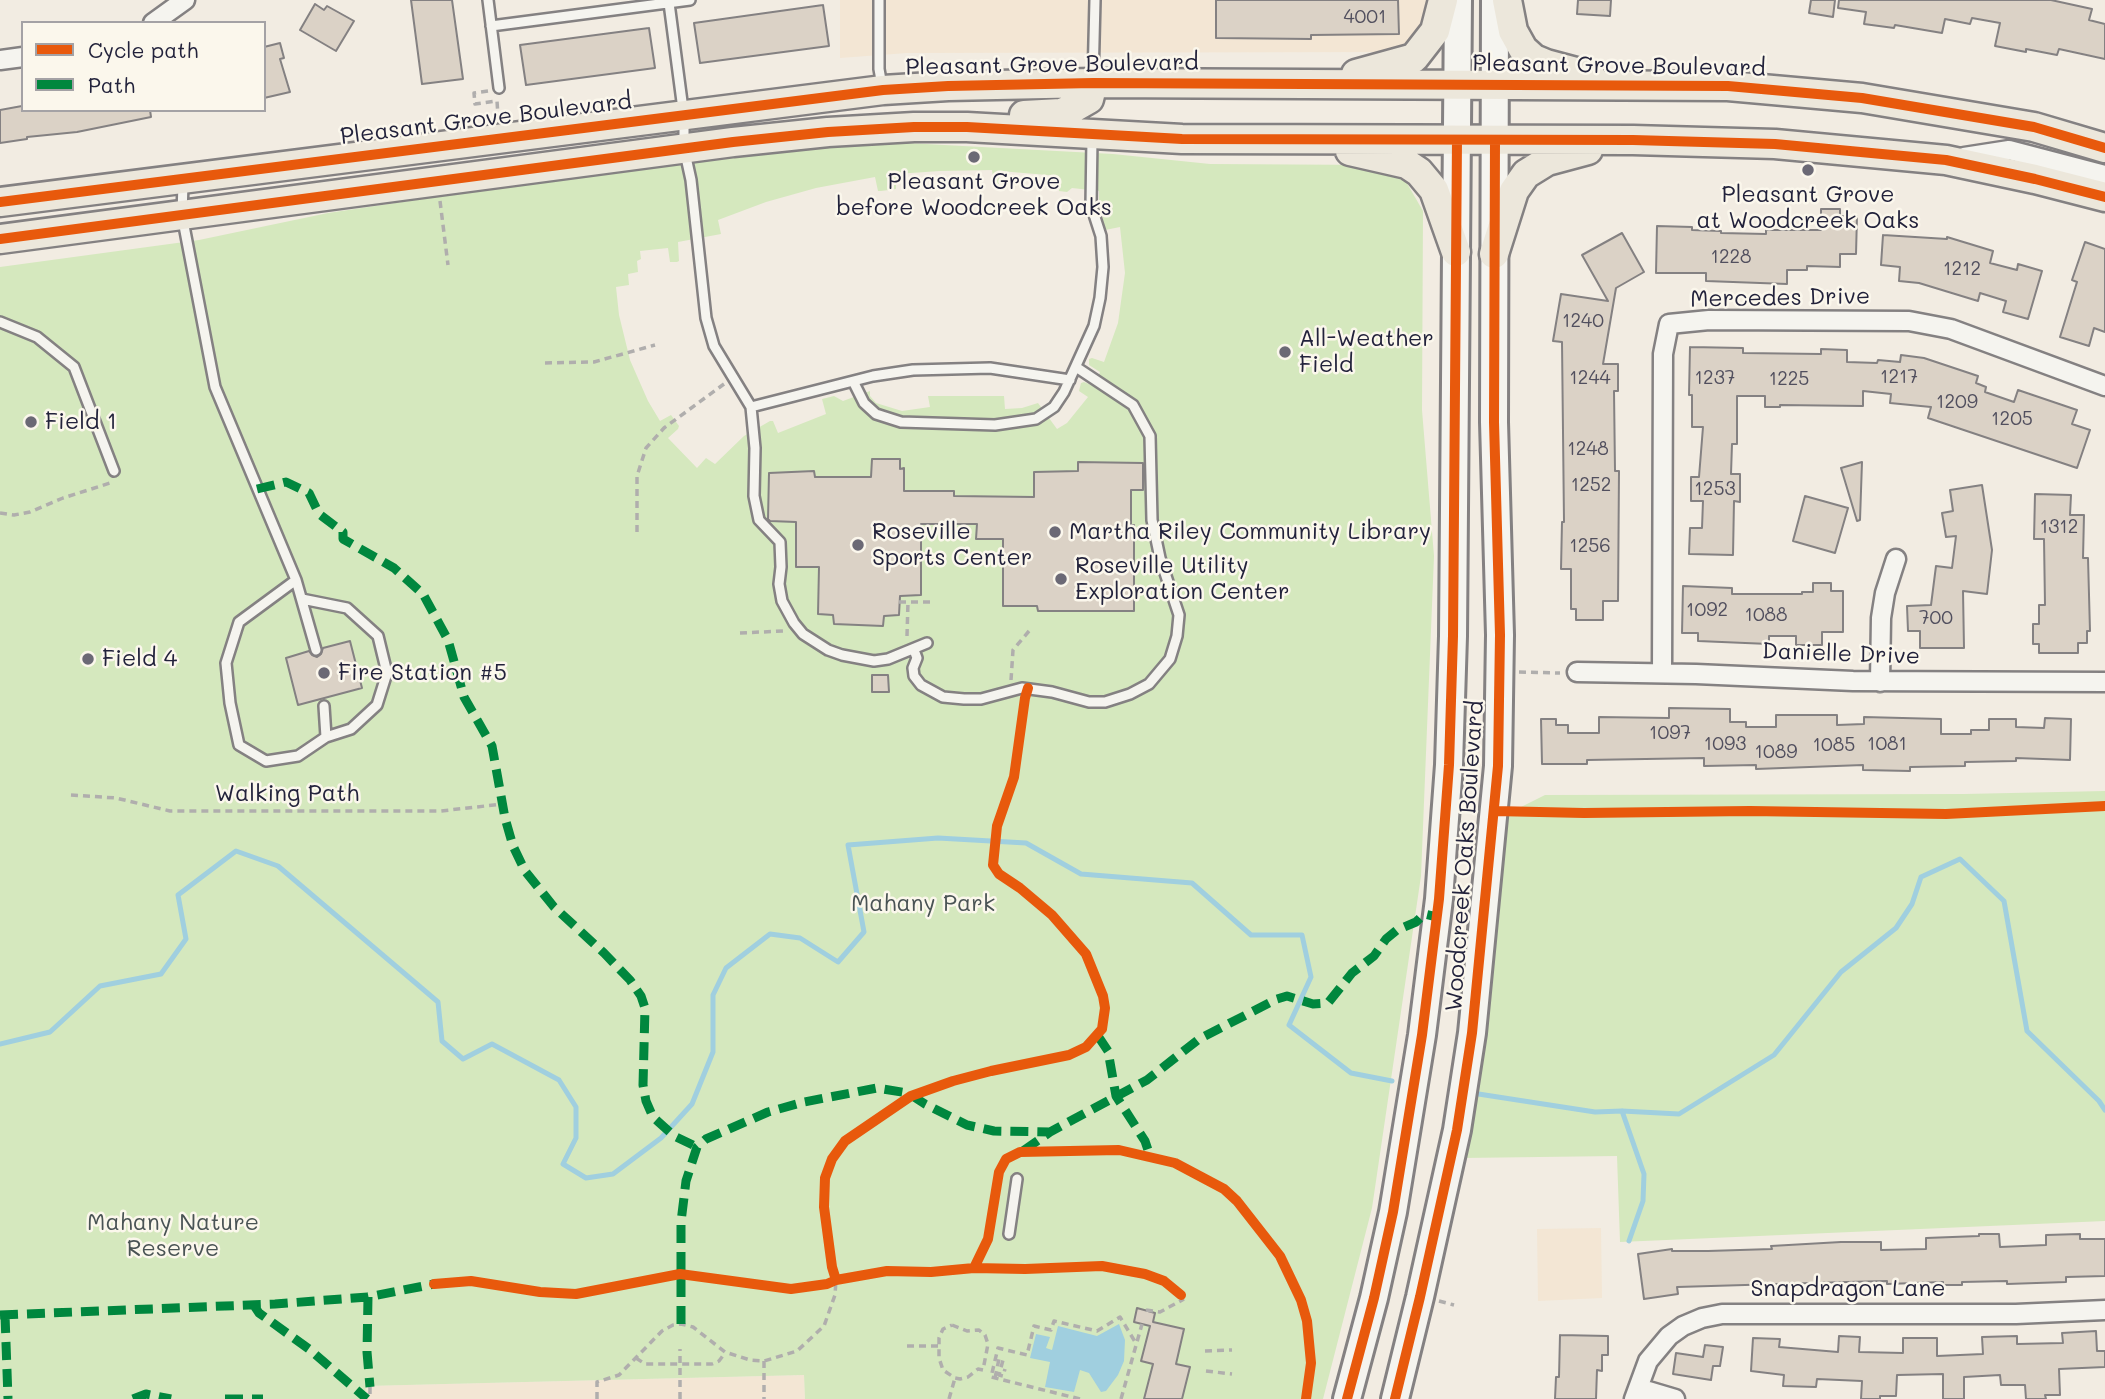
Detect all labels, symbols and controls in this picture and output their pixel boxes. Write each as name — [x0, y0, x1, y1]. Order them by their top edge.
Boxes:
house number: 4001 — [1343, 6, 1387, 28]
legend — [21, 21, 266, 112]
text: Cycle path — [88, 36, 198, 63]
street label: Pleasant Grove Boulevard — [905, 49, 1199, 81]
street label: Pleasant Grove Boulevard — [1472, 50, 1766, 82]
text: Path — [88, 71, 135, 98]
street label: Pleasant Grove Boulevard — [339, 87, 633, 151]
marker: Pleasant Grove before Woodcreek Oaks — [966, 149, 982, 165]
marker: Pleasant Grove at Woodcreek Oaks — [1800, 162, 1816, 178]
place label: Pleasant Grove before Woodcreek Oaks — [836, 168, 1112, 222]
place label: Pleasant Grove at Woodcreek Oaks — [1697, 181, 1919, 235]
house number: 1228 — [1710, 246, 1752, 268]
house number: 1212 — [1943, 258, 1981, 280]
street label: Mercedes Drive — [1690, 283, 1870, 313]
house number: 1240 — [1562, 310, 1604, 332]
place label: All-Weather Field — [1299, 325, 1434, 379]
marker: All-Weather Field — [1277, 344, 1293, 360]
house number: 1217 — [1880, 366, 1918, 388]
house number: 1244 — [1569, 367, 1611, 389]
house number: 1237 — [1695, 367, 1735, 389]
house number: 1225 — [1769, 368, 1809, 390]
house number: 1209 — [1936, 391, 1978, 413]
place label: Field 1 — [45, 408, 117, 436]
house number: 1205 — [1991, 408, 2033, 430]
marker: Field 1 — [23, 414, 39, 430]
house number: 1248 — [1567, 438, 1609, 460]
house number: 1252 — [1571, 474, 1611, 496]
house number: 1253 — [1694, 478, 1736, 500]
house number: 1312 — [2040, 516, 2078, 538]
place label: Roseville Sports Center — [872, 518, 1032, 572]
place label: Martha Riley Community Library — [1069, 518, 1431, 546]
marker: Martha Riley Community Library — [1047, 524, 1063, 540]
house number: 1256 — [1569, 535, 1611, 557]
marker: Roseville Sports Center — [850, 537, 866, 553]
place label: Roseville Utility Exploration Center — [1075, 552, 1290, 606]
marker: Roseville Utility Exploration Center — [1053, 571, 1069, 587]
house number: 1092 — [1686, 599, 1728, 621]
house number: 1088 — [1744, 604, 1788, 626]
house number: 700 — [1919, 607, 1953, 629]
street label: Danielle Drive — [1762, 637, 1920, 671]
place label: Field 4 — [102, 645, 177, 673]
marker: Field 4 — [80, 651, 96, 667]
place label: Fire Station #5 — [338, 659, 507, 687]
marker: Fire Station #5 — [316, 665, 332, 681]
street label: Woodcreek Oaks Boulevard — [1440, 700, 1490, 1012]
house number: 1097 — [1649, 722, 1691, 744]
house number: 1093 — [1704, 733, 1746, 755]
house number: 1081 — [1867, 733, 1907, 755]
house number: 1085 — [1813, 734, 1855, 756]
house number: 1089 — [1755, 741, 1797, 763]
street label: Walking Path — [215, 780, 359, 808]
park label: Mahany Park — [851, 890, 995, 918]
park label: Mahany Nature Reserve — [87, 1209, 259, 1263]
street label: Snapdragon Lane — [1750, 1275, 1946, 1303]

